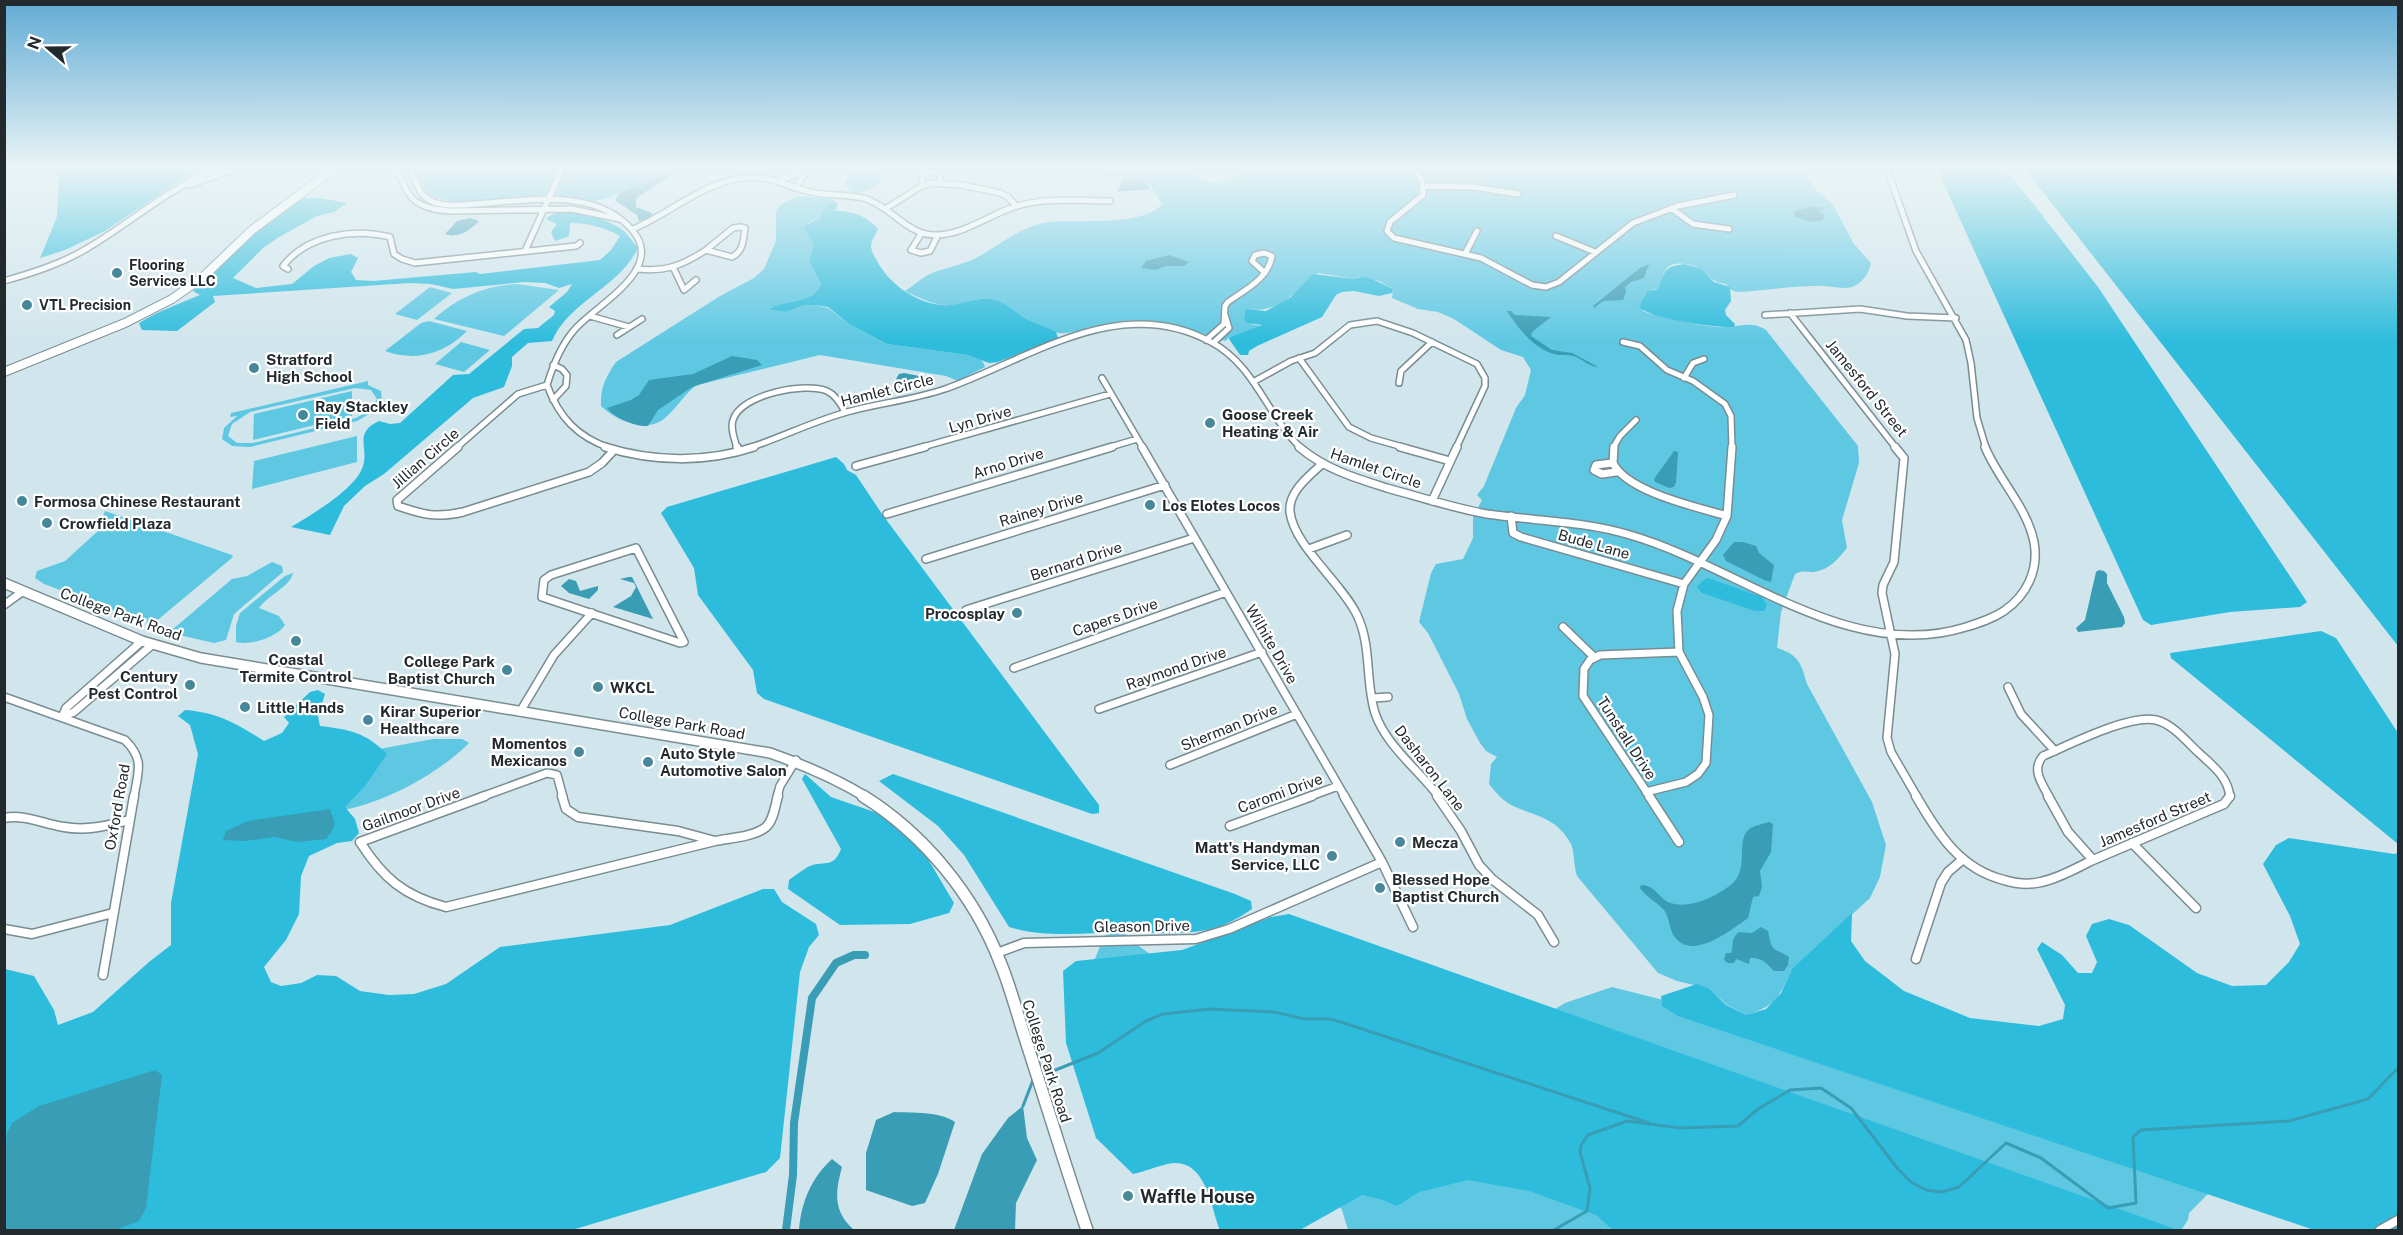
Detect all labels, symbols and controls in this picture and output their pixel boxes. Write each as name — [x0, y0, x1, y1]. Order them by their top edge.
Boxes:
north arrow — [18, 18, 78, 78]
text: N — [23, 34, 45, 52]
place label: Flooring Services LLC — [129, 257, 216, 289]
marker: Flooring Services LLC — [110, 266, 124, 280]
place label: VTL Precision — [39, 297, 131, 313]
marker: VTL Precision — [20, 298, 34, 312]
street label: Jamesford Street — [1823, 336, 1911, 440]
place label: Stratford High School — [266, 351, 353, 385]
marker: Stratford High School — [247, 361, 261, 375]
street label: Hamlet Circle — [839, 370, 935, 410]
place label: Ray Stackley Field — [315, 398, 409, 432]
street label: Lyn Drive — [947, 402, 1013, 436]
place label: Goose Creek Heating & Air — [1222, 406, 1318, 440]
marker: Ray Stackley Field — [296, 408, 310, 422]
marker: Goose Creek Heating & Air — [1203, 416, 1217, 430]
street label: Jillian Circle — [388, 424, 462, 492]
street label: Arno Drive — [971, 444, 1045, 482]
street label: Hamlet Circle — [1328, 444, 1424, 492]
street label: Rainey Drive — [997, 488, 1085, 530]
place label: Formosa Chinese Restaurant — [34, 493, 240, 510]
marker: Formosa Chinese Restaurant — [15, 494, 29, 508]
place label: Los Elotes Locos — [1162, 497, 1280, 514]
marker: Los Elotes Locos — [1143, 498, 1157, 512]
place label: Crowfield Plaza — [59, 515, 171, 532]
marker: Crowfield Plaza — [40, 516, 54, 530]
street label: Bude Lane — [1556, 526, 1632, 562]
street label: Bernard Drive — [1028, 538, 1124, 584]
street label: College Park Road — [58, 584, 184, 644]
street label: Capers Drive — [1070, 595, 1160, 639]
street label: Wilhite Drive — [1243, 601, 1301, 687]
place label: Procosplay — [925, 605, 1006, 622]
marker: Procosplay — [1010, 606, 1024, 620]
marker: Coastal Termite Control — [289, 634, 303, 648]
street label: Raymond Drive — [1124, 643, 1228, 693]
place label: Coastal Termite Control — [240, 651, 352, 685]
place label: College Park Baptist Church — [388, 653, 495, 687]
marker: College Park Baptist Church — [500, 663, 514, 677]
place label: Century Pest Control — [88, 668, 179, 702]
marker: Century Pest Control — [183, 678, 197, 692]
place label: WKCL — [610, 679, 655, 696]
marker: WKCL — [591, 680, 605, 694]
street label: Tunstall Drive — [1594, 693, 1660, 783]
place label: Little Hands — [257, 699, 344, 716]
marker: Little Hands — [238, 700, 252, 714]
street label: Sherman Drive — [1178, 700, 1280, 754]
place label: Kirar Superior Healthcare — [380, 703, 481, 737]
street label: College Park Road — [617, 704, 747, 742]
marker: Kirar Superior Healthcare — [361, 713, 375, 727]
street label: Dasharon Lane — [1391, 722, 1469, 814]
place label: Momentos Mexicanos — [491, 735, 567, 769]
marker: Momentos Mexicanos — [572, 745, 586, 759]
place label: Auto Style Automotive Salon — [660, 745, 787, 779]
marker: Auto Style Automotive Salon — [641, 755, 655, 769]
street label: Oxford Road — [101, 762, 133, 852]
street label: Caromi Drive — [1235, 770, 1325, 816]
street label: Gailmoor Drive — [360, 783, 462, 835]
street label: Jamesford Street — [2097, 788, 2214, 850]
place label: Mecza — [1412, 834, 1458, 851]
marker: Mecza — [1393, 835, 1407, 849]
place label: Matt's Handyman Service, LLC — [1195, 839, 1320, 873]
marker: Matt's Handyman Service, LLC — [1325, 849, 1339, 863]
place label: Blessed Hope Baptist Church — [1392, 871, 1499, 905]
marker: Blessed Hope Baptist Church — [1373, 881, 1387, 895]
street label: Gleason Drive — [1094, 917, 1190, 935]
street label: College Park Road — [1019, 997, 1075, 1125]
place label: Waffle House — [1140, 1186, 1255, 1207]
marker: Waffle House — [1121, 1189, 1135, 1203]

